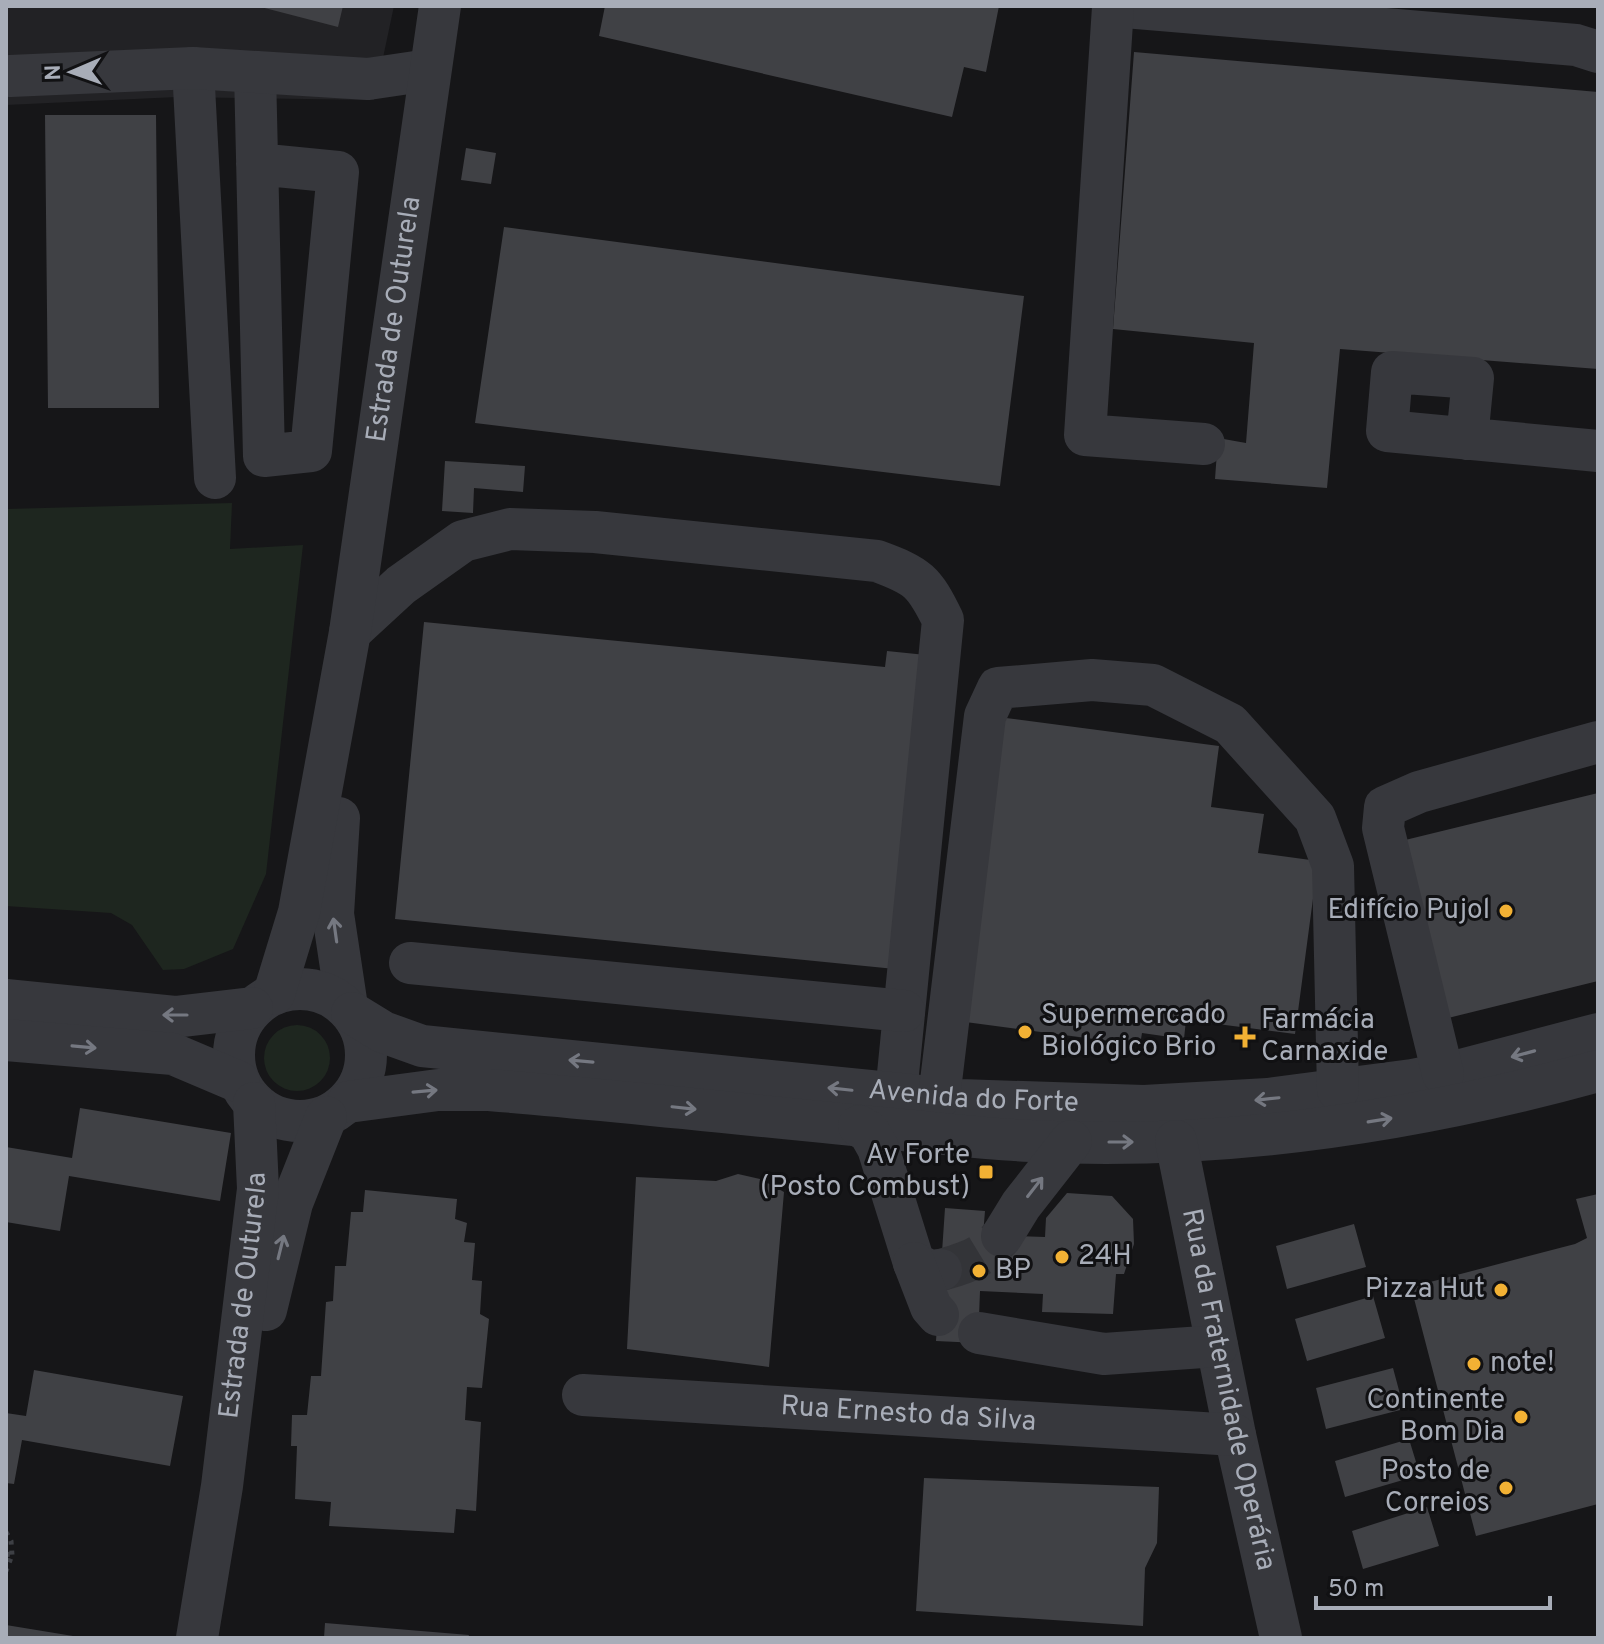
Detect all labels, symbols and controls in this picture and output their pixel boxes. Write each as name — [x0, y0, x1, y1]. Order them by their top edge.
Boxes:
north arrow — [32, 32, 112, 112]
text: N — [41, 64, 68, 81]
street label: Estrada de Outurela — [359, 194, 430, 445]
place label: Edifício Pujol — [1328, 893, 1490, 929]
marker: Edifício Pujol — [1497, 902, 1515, 920]
one-way arrow — [327, 918, 342, 943]
place label: Supermercado Biológico Brio — [1041, 998, 1226, 1066]
place label: Farmácia Carnaxide — [1261, 1003, 1388, 1071]
one-way arrow — [162, 1008, 189, 1023]
marker: Supermercado Biológico Brio — [1016, 1023, 1034, 1041]
marker: Farmácia Carnaxide — [1236, 1028, 1254, 1046]
one-way arrow — [70, 1040, 97, 1055]
one-way arrow — [1510, 1048, 1536, 1063]
one-way arrow — [568, 1053, 595, 1068]
street label: Avenida do Forte — [867, 1073, 1079, 1122]
one-way arrow — [827, 1081, 854, 1096]
one-way arrow — [411, 1083, 438, 1098]
one-way arrow — [1254, 1092, 1281, 1107]
one-way arrow — [670, 1101, 697, 1116]
one-way arrow — [1367, 1112, 1392, 1127]
one-way arrow — [1107, 1134, 1134, 1150]
place label: Av Forte (Posto Combust) — [760, 1138, 970, 1206]
marker: Av Forte (Posto Combust) — [977, 1163, 995, 1181]
street label: Estrada de Outurela — [212, 1171, 276, 1421]
one-way arrow — [1026, 1177, 1044, 1198]
street label: Rua da Fraternidade Operária — [1172, 1206, 1283, 1574]
one-way arrow — [275, 1234, 290, 1260]
place label: 24H — [1078, 1239, 1132, 1275]
marker: 24H — [1053, 1248, 1071, 1266]
place label: BP — [995, 1253, 1031, 1289]
marker: BP — [970, 1262, 988, 1280]
place label: Pizza Hut — [1365, 1272, 1485, 1308]
marker: Pizza Hut — [1492, 1281, 1510, 1299]
place label: note! — [1490, 1346, 1555, 1382]
marker: note! — [1465, 1355, 1483, 1373]
place label: Continente Bom Dia — [1367, 1383, 1505, 1451]
street label: Rua Ernesto da Silva — [779, 1389, 1037, 1441]
marker: Continente Bom Dia — [1512, 1408, 1530, 1426]
place label: Posto de Correios — [1381, 1454, 1490, 1522]
marker: Posto de Correios — [1497, 1479, 1515, 1497]
scale bar — [1316, 1560, 1550, 1610]
text: 50 m — [1328, 1575, 1384, 1605]

